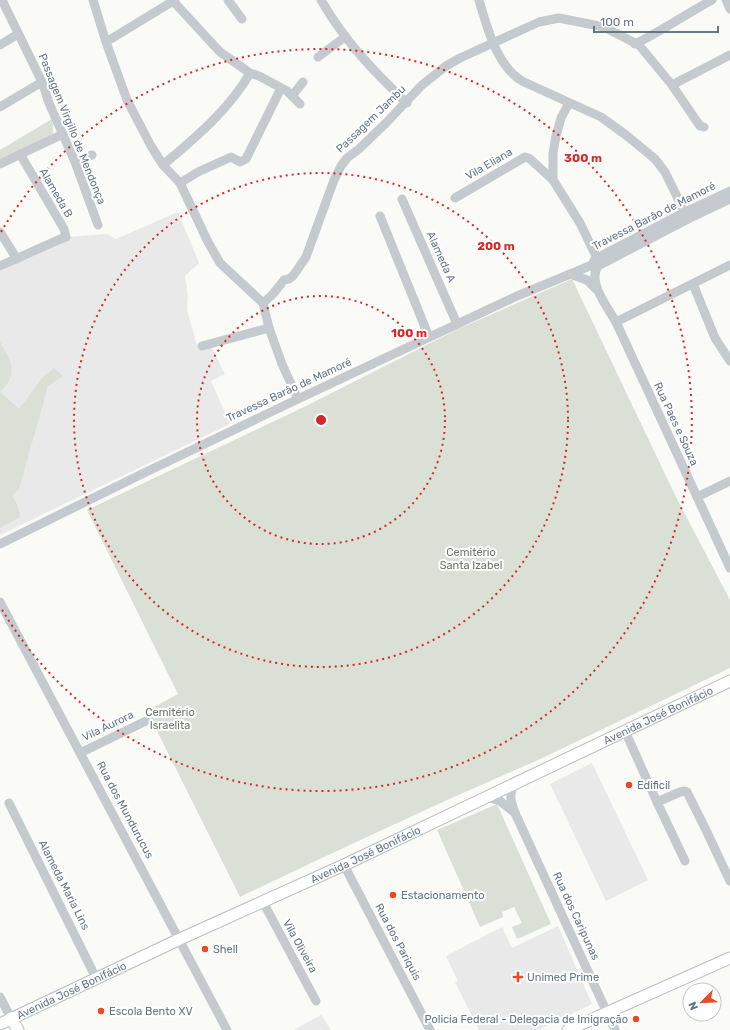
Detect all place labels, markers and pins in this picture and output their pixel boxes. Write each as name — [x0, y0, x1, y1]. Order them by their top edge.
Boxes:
centre of rings — [314, 413, 328, 427]
place label: Edificil — [637, 779, 670, 792]
marker: Edificil — [624, 780, 634, 790]
place label: Estacionamento — [401, 889, 485, 902]
marker: Estacionamento — [388, 890, 398, 900]
place label: Shell — [213, 943, 238, 956]
marker: Shell — [200, 944, 210, 954]
marker: Unimed Prime — [512, 971, 524, 983]
place label: Unimed Prime — [527, 971, 599, 984]
place label: Escola Bento XV — [109, 1005, 193, 1018]
marker: Escola Bento XV — [96, 1006, 106, 1016]
place label: Policia Federal - Delegacia de Imigração — [424, 1013, 628, 1026]
marker: Policia Federal - Delegacia de Imigração — [631, 1014, 641, 1024]

